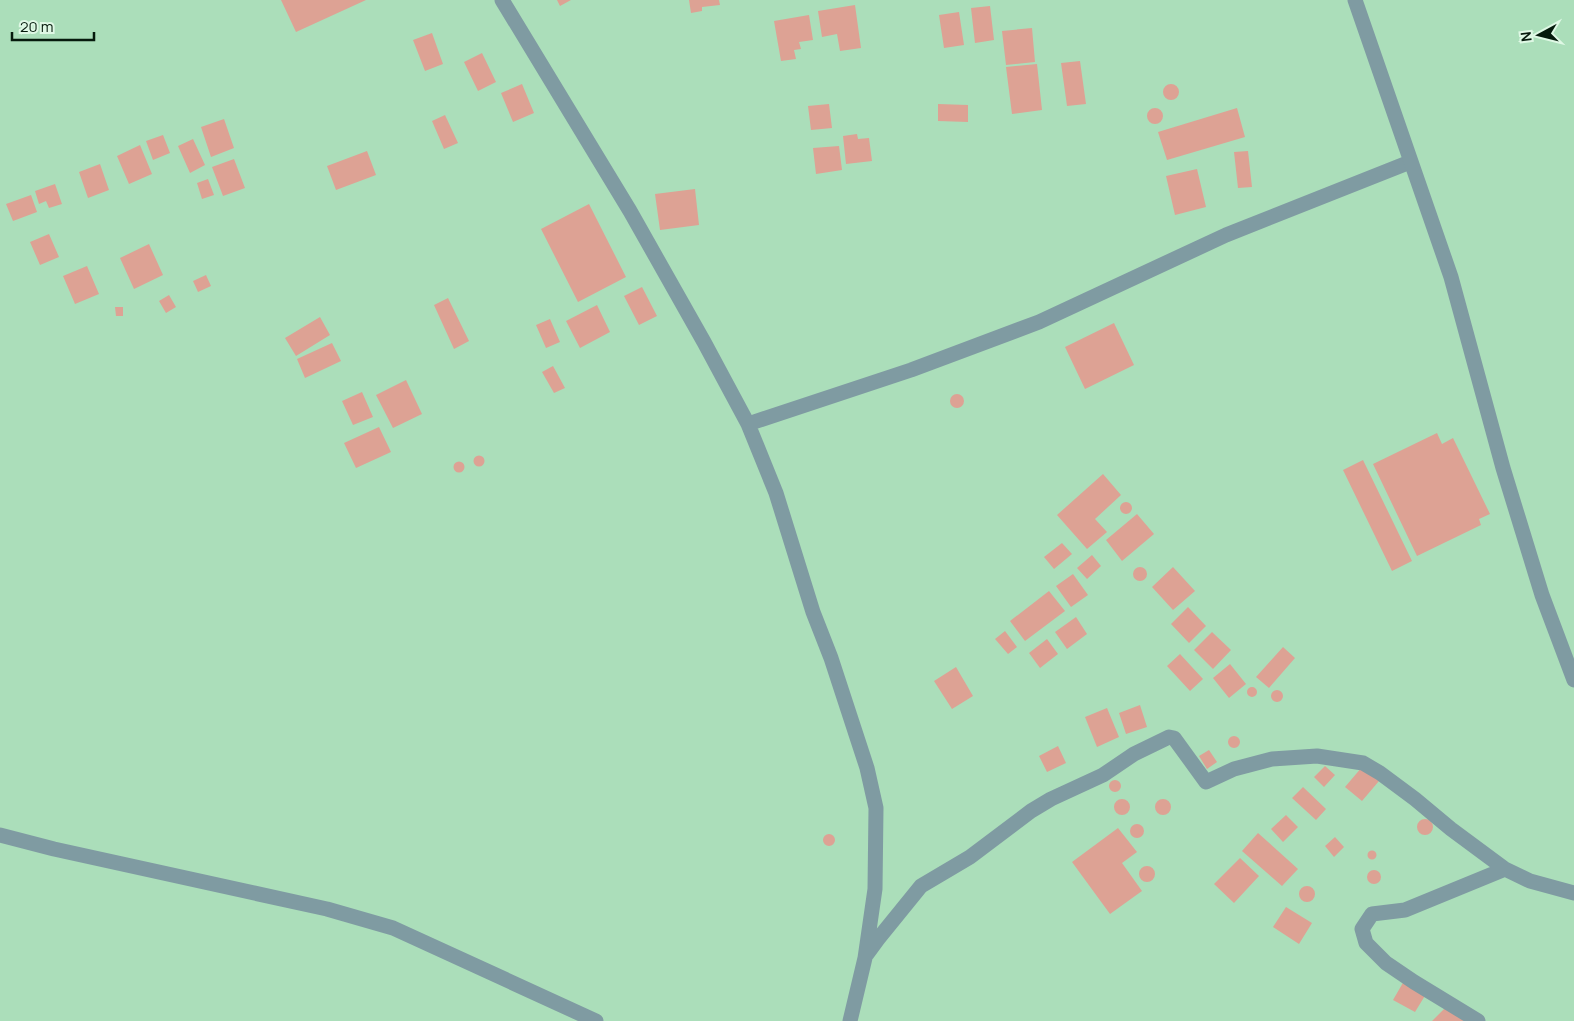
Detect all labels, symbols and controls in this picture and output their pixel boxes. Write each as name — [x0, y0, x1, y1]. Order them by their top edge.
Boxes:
scale bar — [12, 10, 95, 42]
north arrow — [1514, 10, 1564, 60]
text: 20 m — [20, 16, 53, 37]
text: N — [1516, 30, 1536, 43]

